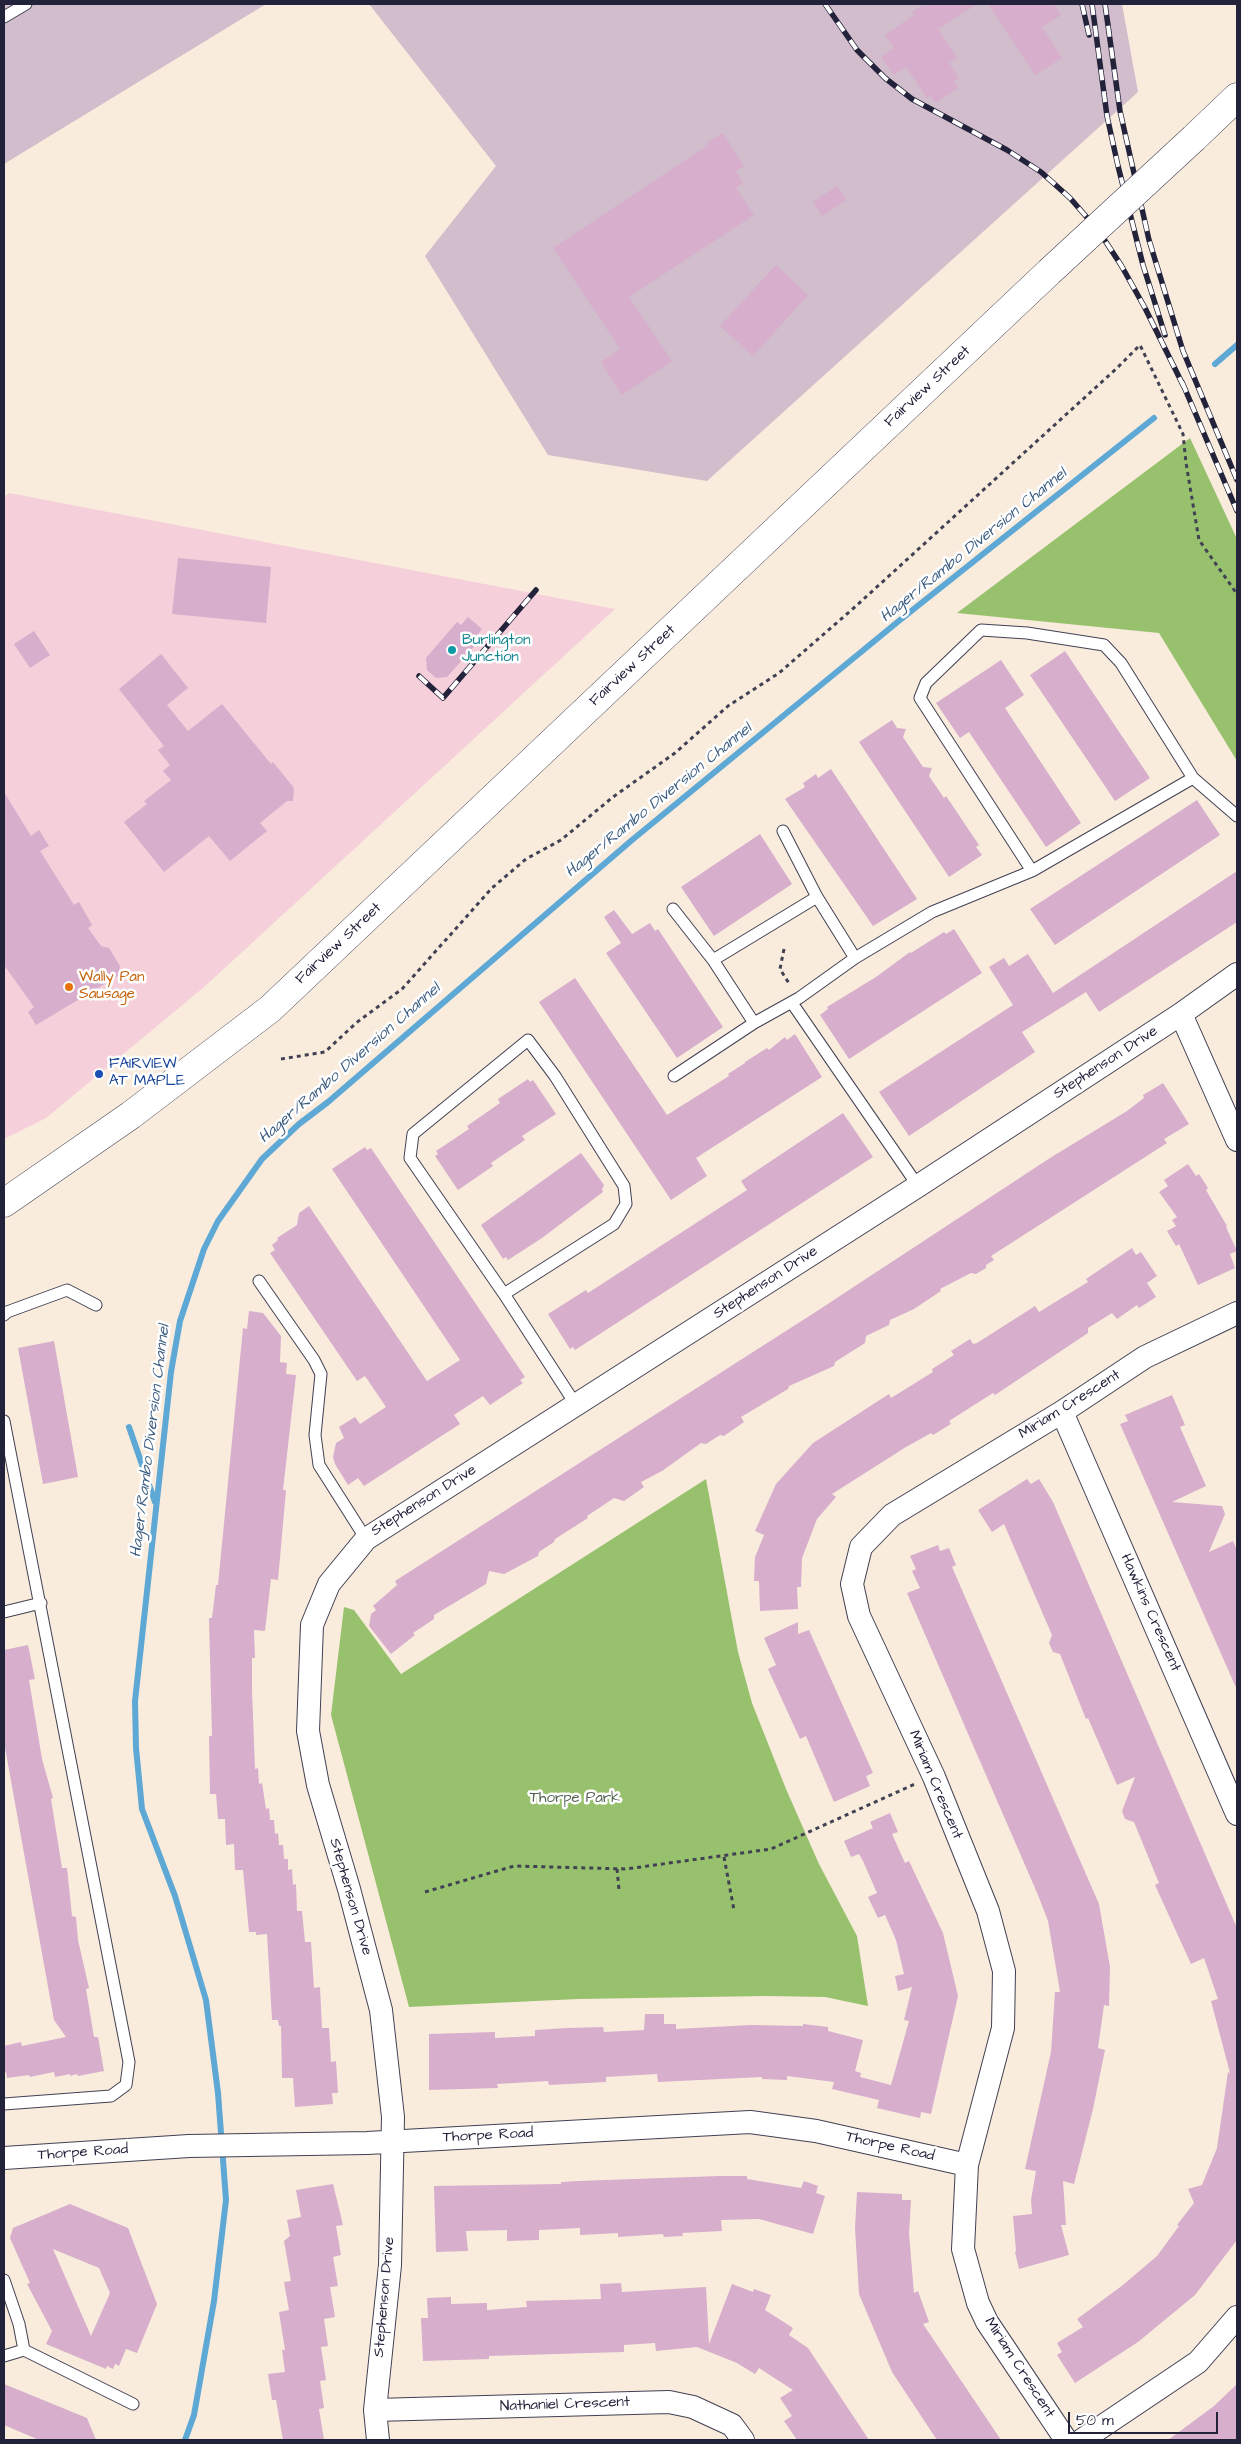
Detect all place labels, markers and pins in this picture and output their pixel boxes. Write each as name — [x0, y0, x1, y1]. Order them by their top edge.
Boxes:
place label: Burlington Junction — [462, 632, 530, 667]
marker: Burlington Junction — [446, 644, 458, 656]
place label: Wally Pan Sausage — [79, 969, 144, 1004]
marker: Wally Pan Sausage — [63, 981, 75, 993]
place label: FAIRVIEW AT MAPLE — [109, 1056, 185, 1091]
marker: FAIRVIEW AT MAPLE — [93, 1068, 105, 1080]

